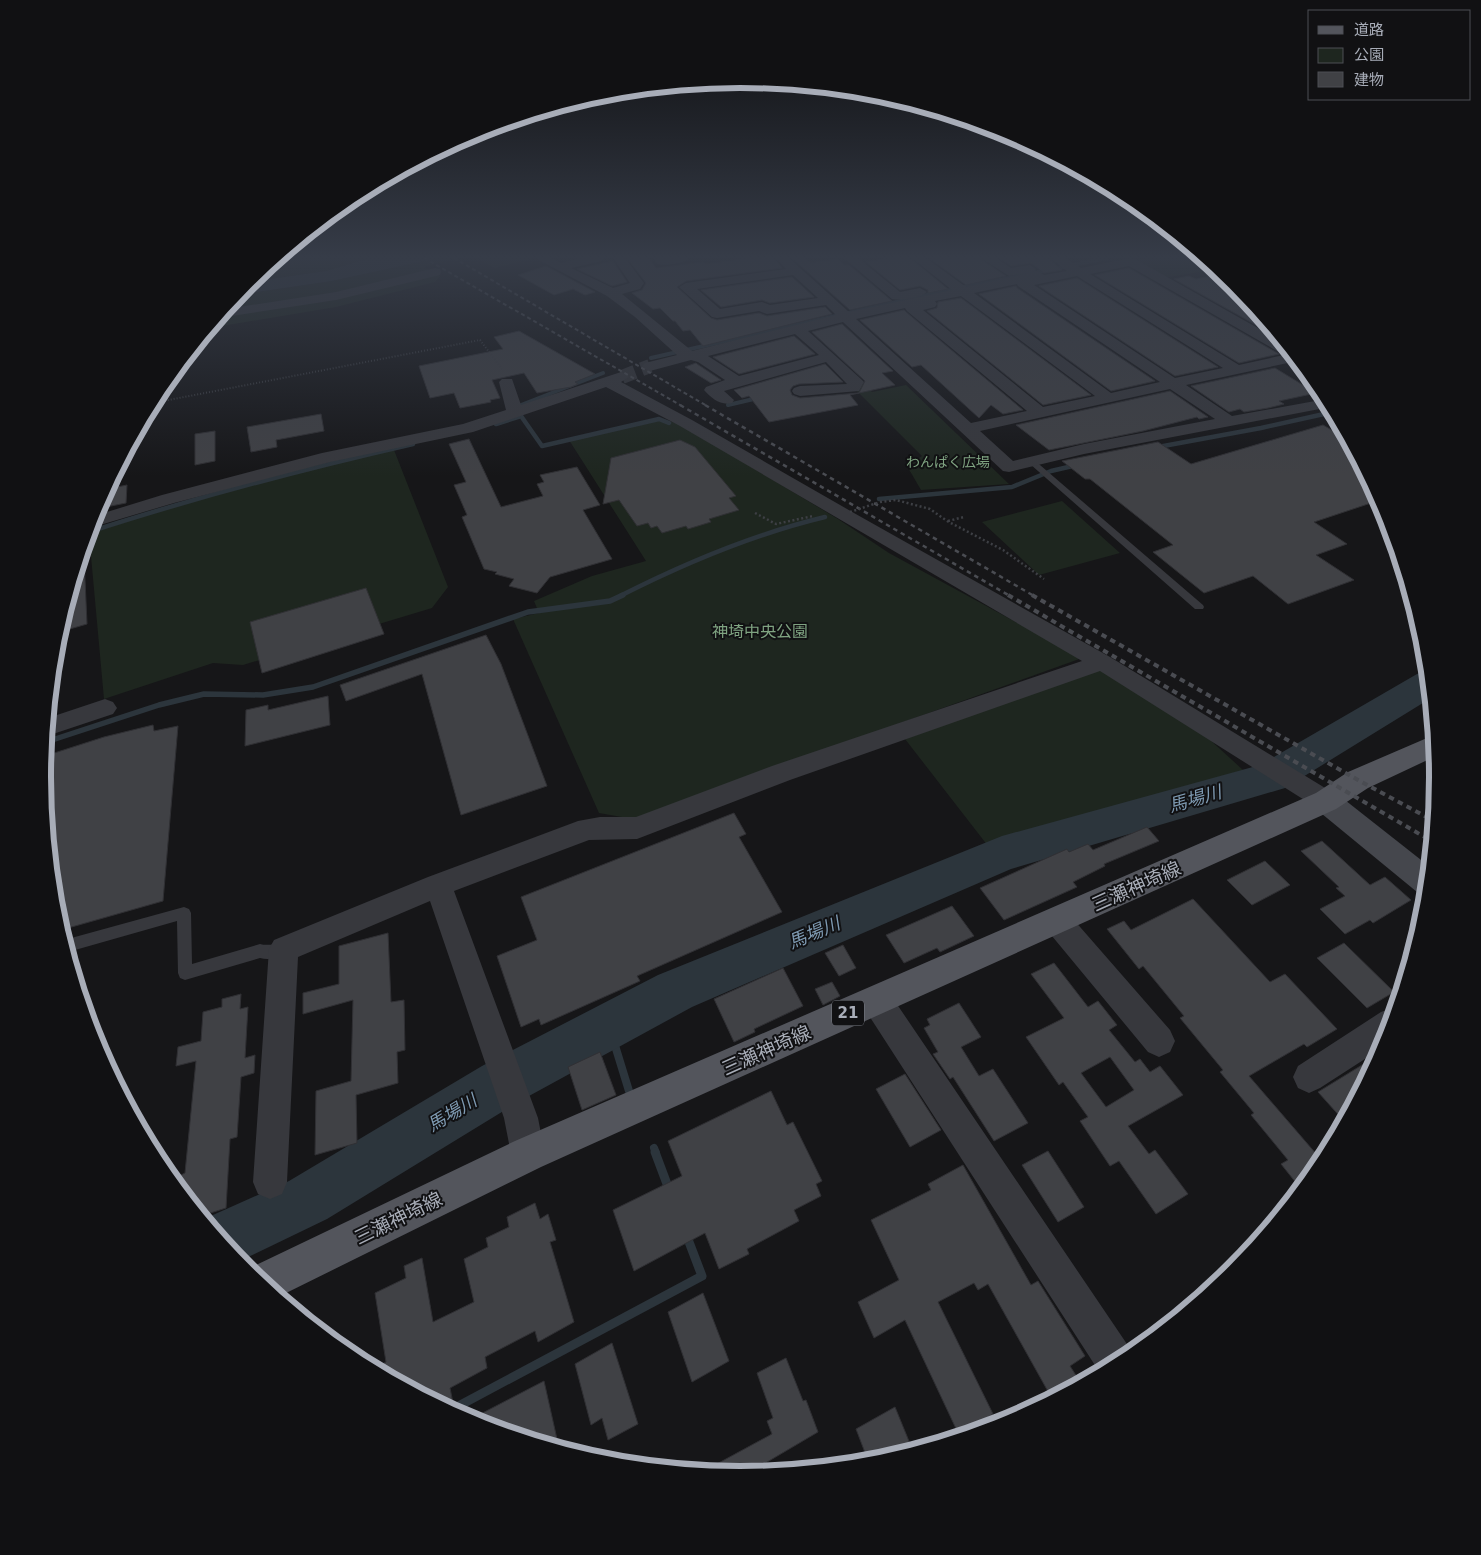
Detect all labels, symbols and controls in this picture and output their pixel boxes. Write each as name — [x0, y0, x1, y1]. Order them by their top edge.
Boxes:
legend — [1308, 10, 1471, 100]
text: 道路 — [1354, 21, 1384, 39]
text: 公園 — [1354, 46, 1384, 64]
text: 建物 — [1354, 71, 1384, 89]
park label: わんぱく広場 — [906, 454, 990, 470]
park label: 神埼中央公園 — [712, 622, 808, 641]
water label: 馬場川 — [1166, 780, 1226, 816]
street label: 三瀬神埼線 — [1088, 857, 1184, 915]
water label: 馬場川 — [785, 912, 845, 953]
road number: 21 — [832, 1000, 864, 1026]
street label: 三瀬神埼線 — [718, 1021, 814, 1079]
water label: 馬場川 — [423, 1089, 482, 1135]
street label: 三瀬神埼線 — [350, 1187, 446, 1249]

